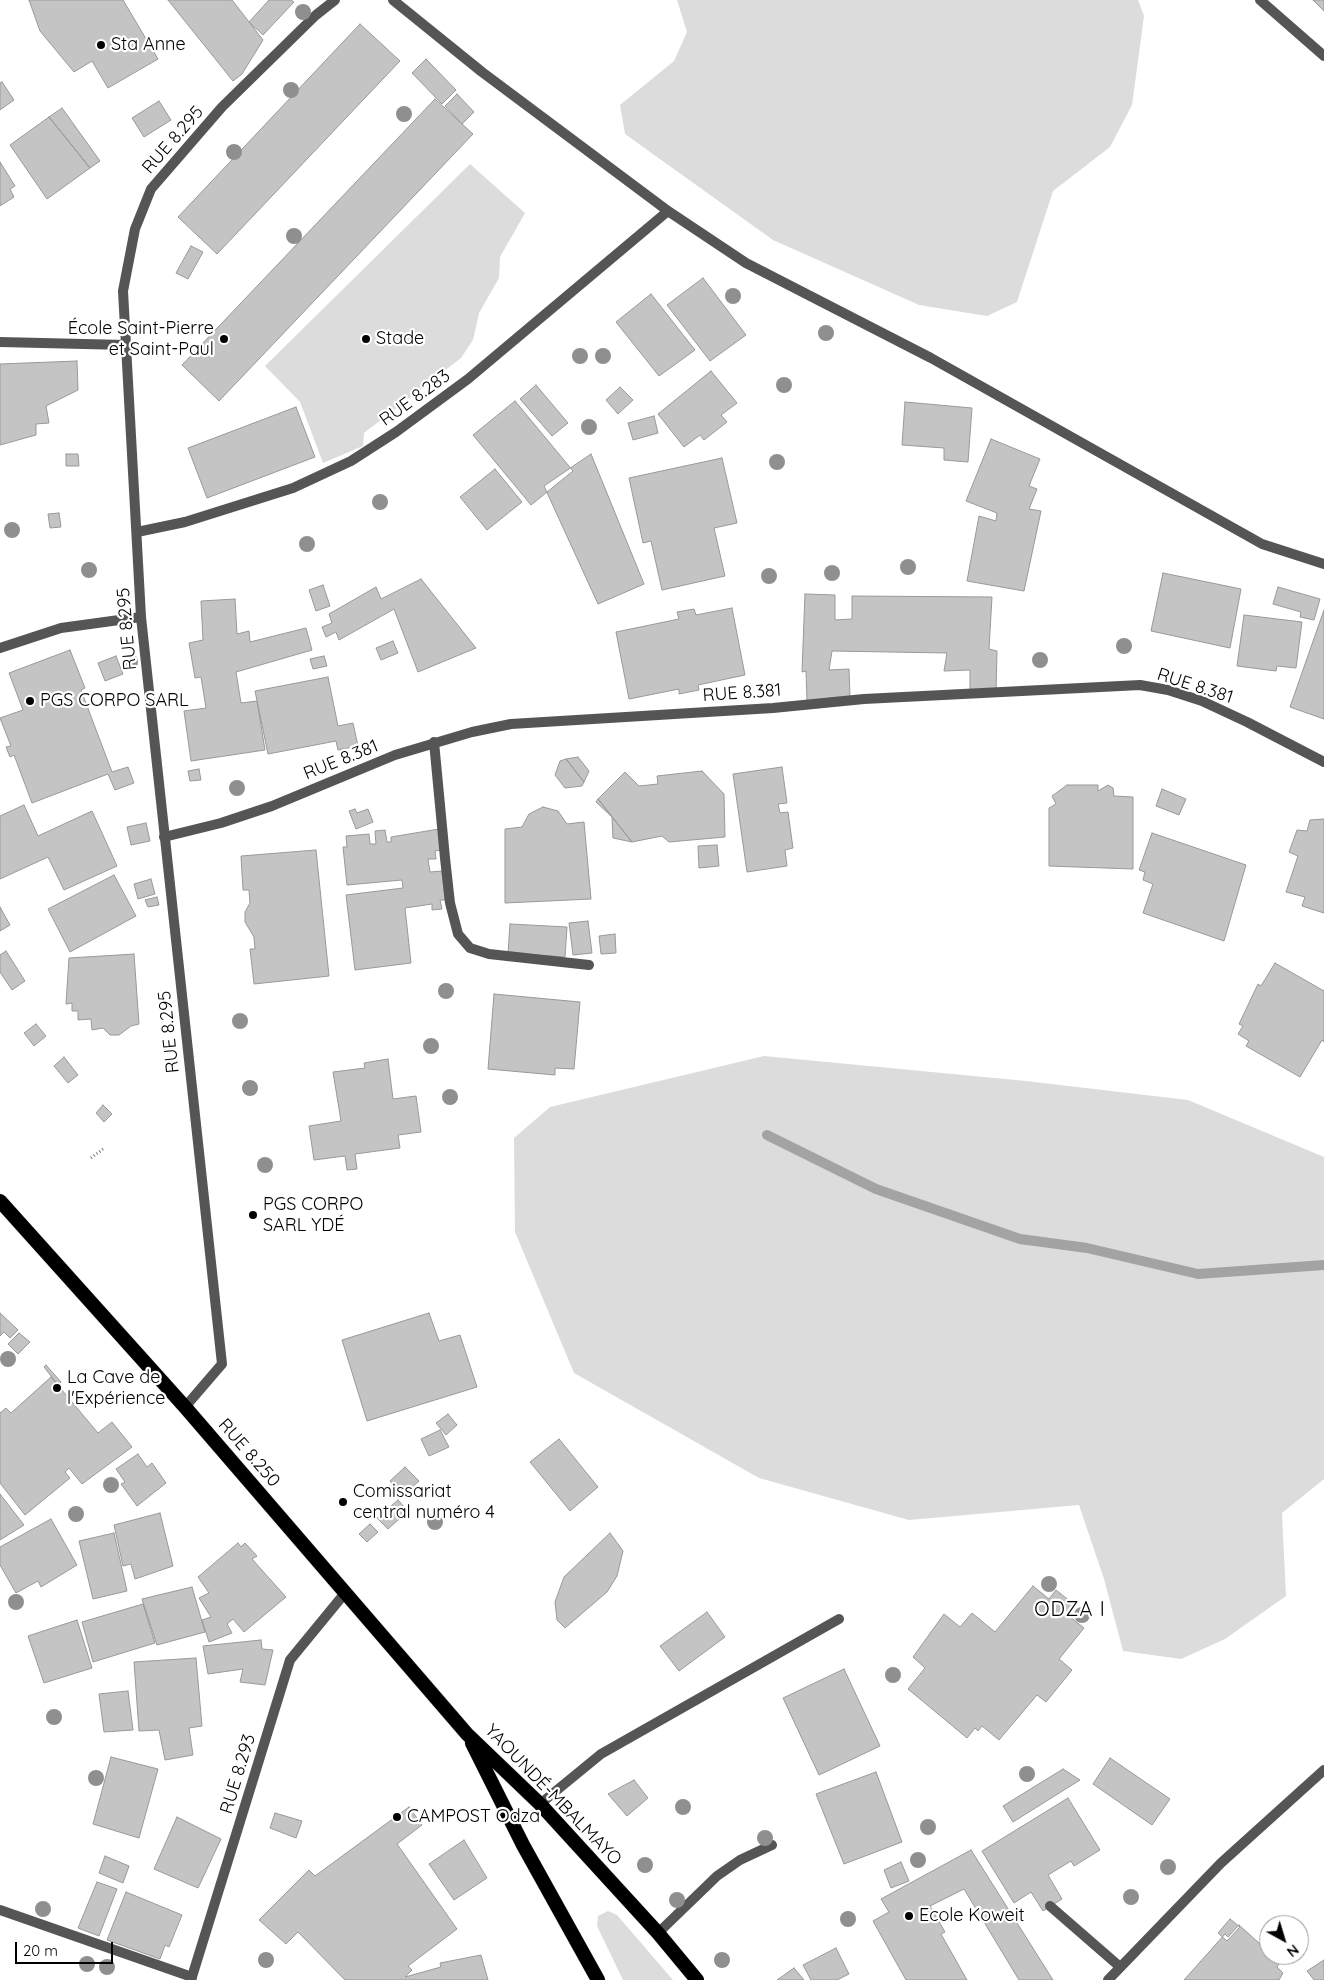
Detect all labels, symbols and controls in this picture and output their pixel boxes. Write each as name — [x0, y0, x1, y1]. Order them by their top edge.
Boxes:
place label: Sta Anne — [111, 34, 186, 56]
marker: Sta Anne — [95, 39, 107, 51]
street label: RUE 8.295 — [138, 102, 208, 178]
place label: École Saint-Pierre et Saint-Paul — [68, 318, 214, 360]
place label: Stade — [376, 328, 424, 350]
marker: École Saint-Pierre et Saint-Paul — [218, 333, 230, 345]
marker: Stade — [360, 333, 372, 345]
street label: RUE 8.283 — [375, 365, 455, 431]
street label: RUE 8.295 — [113, 587, 141, 671]
street label: RUE 8.381 — [1154, 664, 1236, 708]
street label: RUE 8.381 — [702, 679, 782, 707]
place label: PGS CORPO SARL — [40, 690, 189, 712]
marker: PGS CORPO SARL — [24, 695, 36, 707]
street label: RUE 8.381 — [300, 735, 382, 785]
street label: RUE 8.295 — [154, 990, 184, 1074]
place label: PGS CORPO SARL YDÉ — [263, 1194, 363, 1236]
marker: PGS CORPO SARL YDÉ — [247, 1209, 259, 1221]
place label: La Cave de l'Expérience — [67, 1367, 165, 1410]
marker: La Cave de l'Expérience — [51, 1382, 63, 1394]
street label: RUE 8.250 — [213, 1414, 285, 1492]
place label: Comissariat central numéro 4 — [353, 1481, 495, 1524]
marker: Comissariat central numéro 4 — [337, 1496, 349, 1508]
district label: ODZA I — [1033, 1598, 1107, 1622]
street label: YAOUNDÉ-MBALMAYO — [480, 1720, 626, 1870]
street label: RUE 8.293 — [216, 1731, 260, 1817]
place label: CAMPOST Odza — [407, 1806, 540, 1828]
marker: CAMPOST Odza — [391, 1811, 403, 1823]
place label: Ecole Koweit — [919, 1905, 1025, 1927]
marker: Ecole Koweit — [903, 1910, 915, 1922]
north arrow — [1259, 1915, 1309, 1965]
scale bar — [18, 1932, 115, 1964]
text: 20 m — [23, 1941, 58, 1960]
text: N — [1283, 1941, 1302, 1961]

